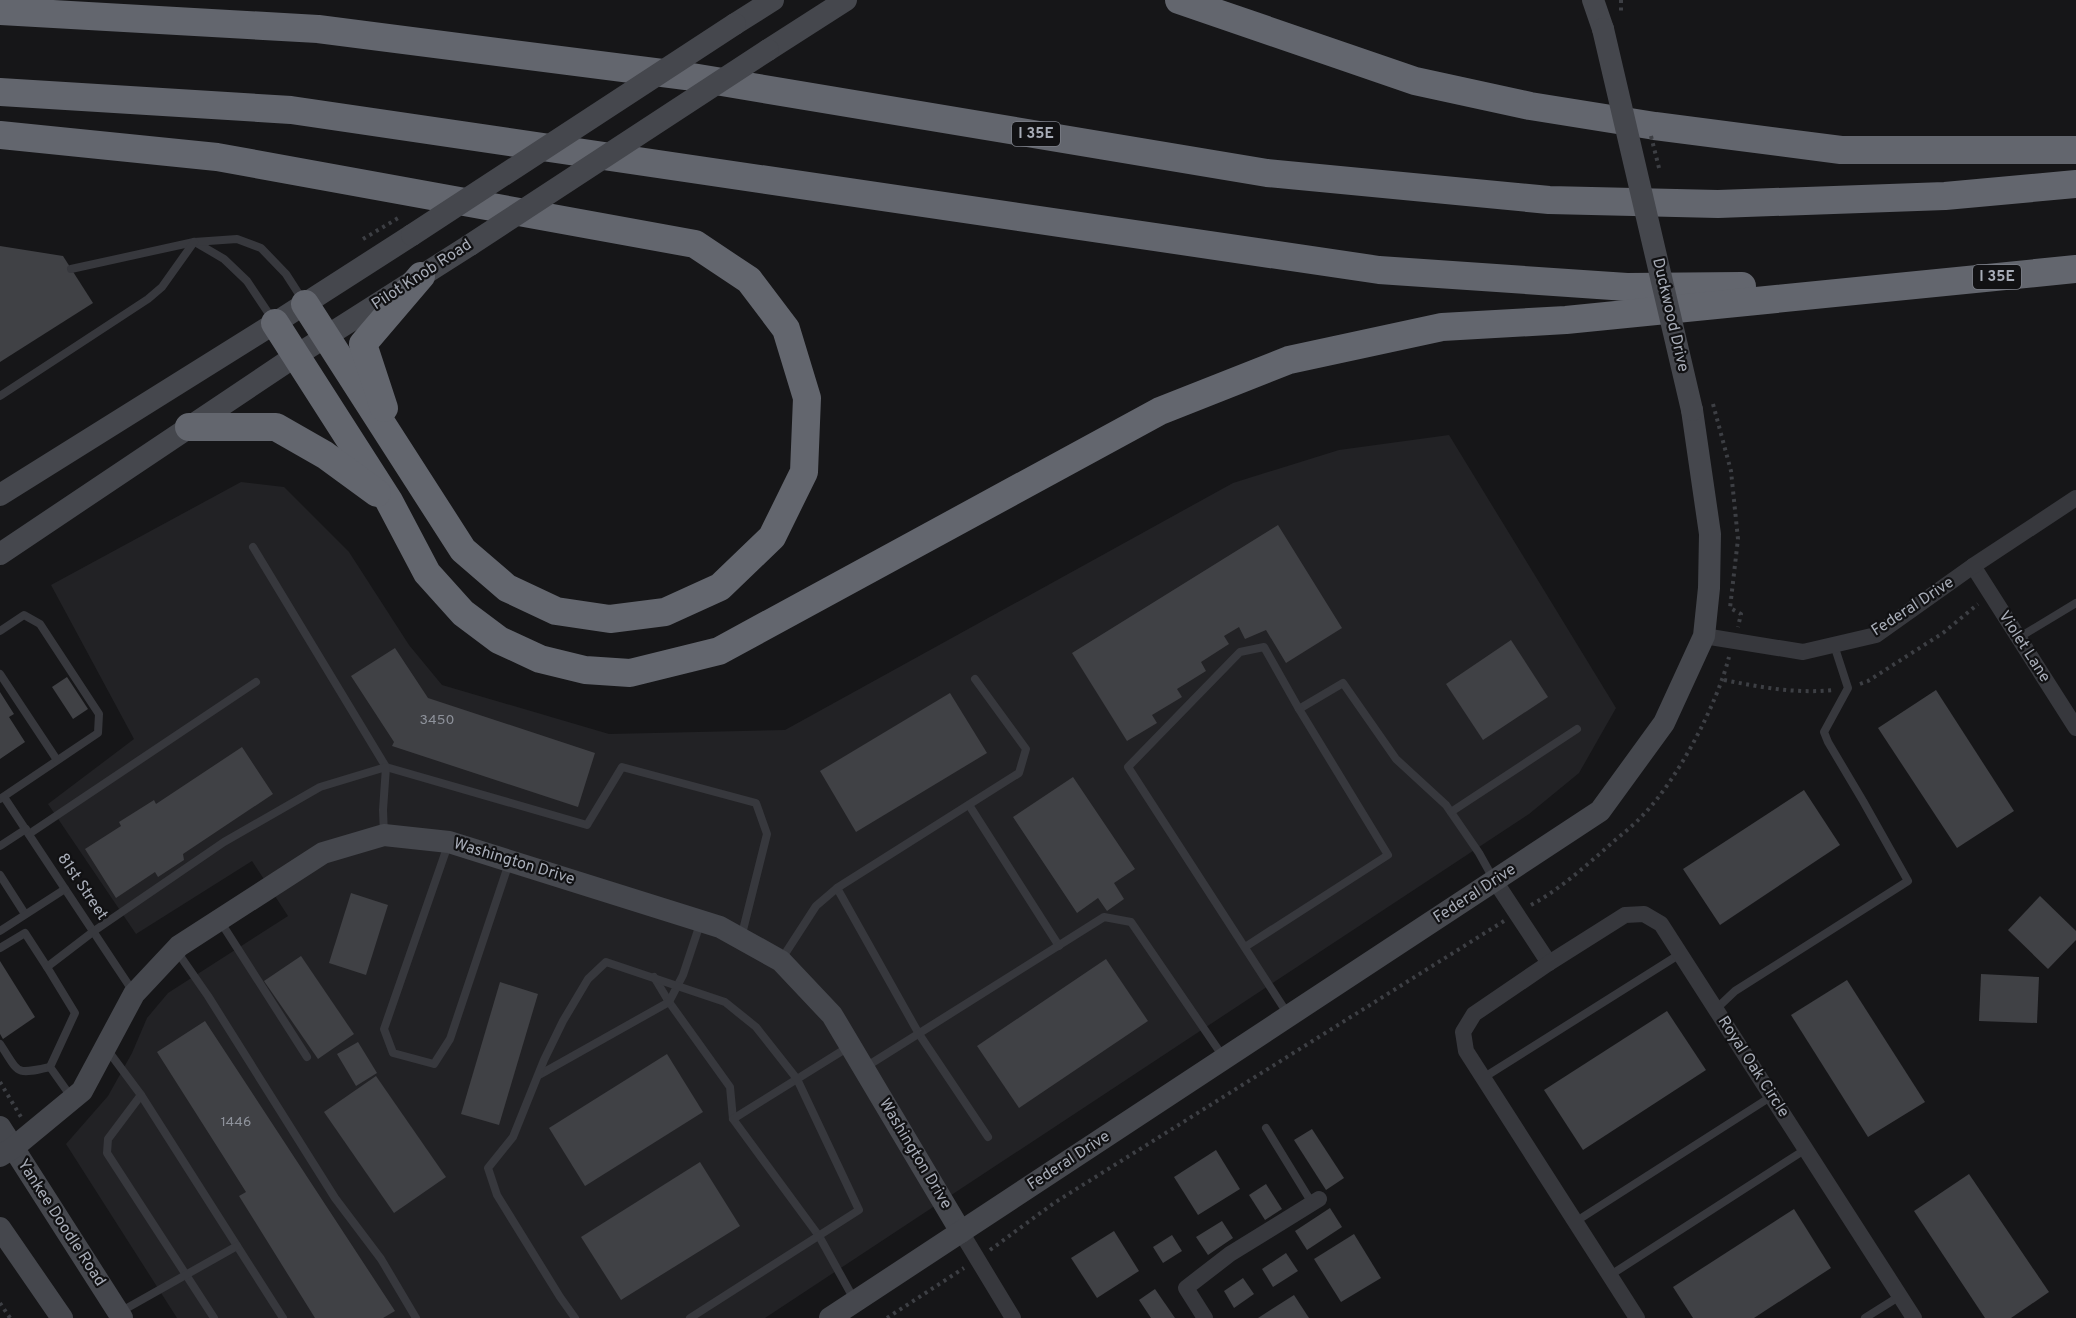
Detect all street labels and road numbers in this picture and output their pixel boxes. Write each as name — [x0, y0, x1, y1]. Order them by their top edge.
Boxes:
road number: I 35E — [1012, 122, 1060, 146]
street label: Pilot Knob Road — [368, 235, 476, 315]
street label: Duckwood Drive — [1647, 256, 1693, 374]
road number: I 35E — [1973, 265, 2021, 289]
street label: Federal Drive — [1868, 573, 1958, 641]
street label: Violet Lane — [1993, 607, 2055, 687]
street label: Washington Drive — [451, 834, 577, 890]
street label: 81st Street — [52, 850, 112, 924]
street label: Federal Drive — [1430, 860, 1520, 928]
street label: Royal Oak Circle — [1713, 1013, 1793, 1121]
street label: Washington Drive — [874, 1095, 956, 1213]
street label: Federal Drive — [1024, 1127, 1114, 1195]
street label: Yankee Doodle Road — [12, 1156, 110, 1290]

